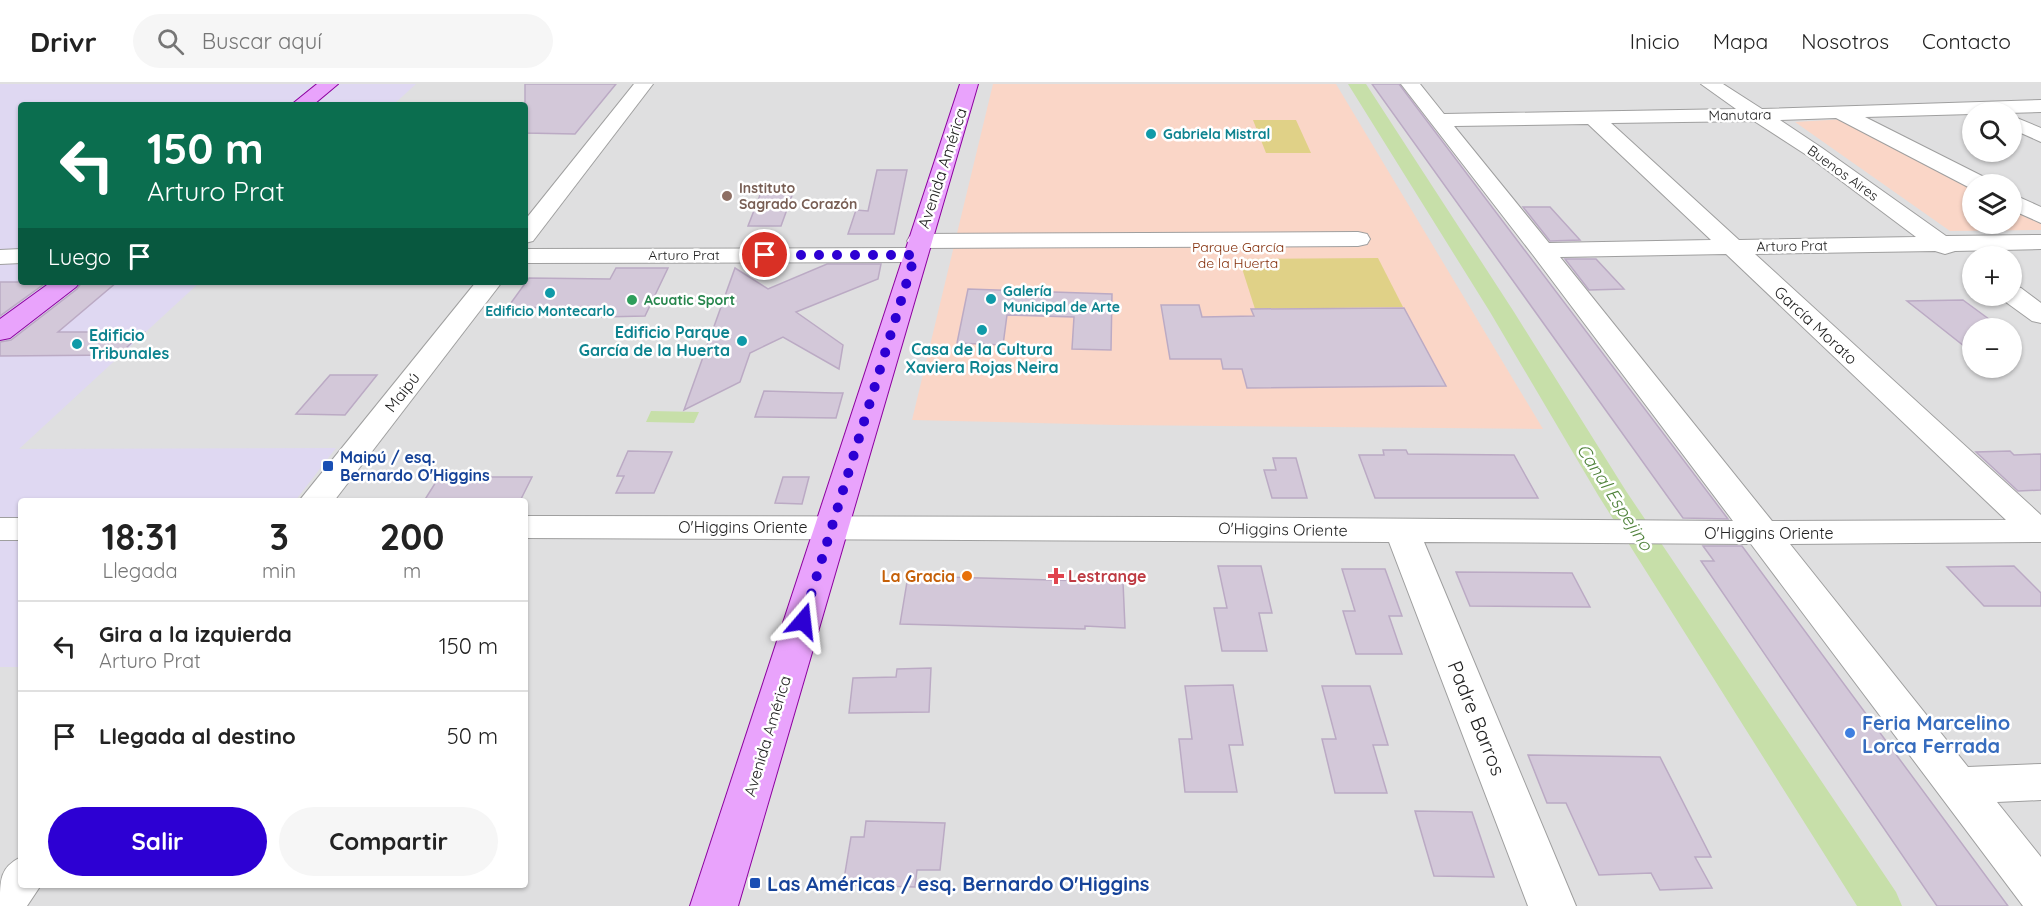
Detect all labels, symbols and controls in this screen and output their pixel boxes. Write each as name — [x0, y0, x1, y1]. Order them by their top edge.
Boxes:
search box — [133, 14, 553, 68]
text: Drivr — [30, 24, 97, 59]
icon: search — [154, 25, 187, 58]
text: Buscar aquí — [202, 27, 322, 55]
text: Inicio — [1630, 28, 1680, 54]
text: Mapa — [1713, 28, 1768, 54]
text: Nosotros — [1801, 28, 1889, 54]
text: Contacto — [1922, 28, 2011, 54]
map controls — [1962, 102, 2022, 378]
button: search — [1962, 102, 2022, 162]
street label: Avenida América — [913, 105, 971, 231]
street label: Manutara — [1708, 105, 1772, 125]
text: 150 m — [147, 122, 264, 175]
place label: Gabriela Mistral — [1163, 125, 1270, 143]
icon: left — [48, 126, 126, 204]
marker: Gabriela Mistral — [1144, 127, 1158, 141]
street label: Buenos Aires — [1804, 141, 1882, 205]
text: Arturo Prat — [147, 174, 285, 208]
button: layers — [1962, 174, 2022, 234]
place label: Instituto Sagrado Corazón — [739, 179, 857, 213]
marker: Instituto Sagrado Corazón — [720, 189, 734, 203]
pin — [739, 229, 790, 280]
street label: Arturo Prat — [1756, 236, 1828, 256]
icon: arrive — [748, 238, 781, 271]
park label: Parque García de la Huerta — [1192, 238, 1284, 272]
icon: arrive — [123, 240, 156, 273]
text: Luego — [48, 243, 111, 271]
street label: Arturo Prat — [648, 246, 720, 264]
button: + — [1962, 246, 2022, 306]
street label: García Morato — [1770, 281, 1862, 369]
place label: Galería Municipal de Arte — [1003, 282, 1120, 316]
marker: Edificio Montecarlo — [543, 286, 557, 300]
place label: Acuatic Sport — [644, 291, 735, 309]
marker: Galería Municipal de Arte — [984, 292, 998, 306]
marker: Acuatic Sport — [625, 293, 639, 307]
place label: Edificio Montecarlo — [485, 302, 615, 320]
button: − — [1962, 318, 2022, 378]
place label: Edificio Parque García de la Huerta — [579, 322, 730, 360]
marker: Casa de la Cultura Xaviera Rojas Neira — [975, 323, 989, 337]
place label: Edificio Tribunales — [89, 325, 169, 363]
marker: Edificio Parque García de la Huerta — [735, 334, 749, 348]
marker: Edificio Tribunales — [70, 337, 84, 351]
place label: Casa de la Cultura Xaviera Rojas Neira — [905, 339, 1059, 377]
street label: Maipú — [380, 368, 424, 416]
water label: Canal Espejino — [1572, 439, 1659, 556]
place label: Maipú / esq. Bernardo O'Higgins — [340, 447, 490, 485]
marker: Maipú / esq. Bernardo O'Higgins — [321, 459, 335, 473]
text: 18:31 — [102, 514, 178, 559]
text: 3 — [269, 514, 289, 559]
text: 200 — [380, 514, 444, 559]
street label: O'Higgins Oriente — [678, 517, 808, 537]
street label: O'Higgins Oriente — [1218, 518, 1348, 540]
street label: O'Higgins Oriente — [1704, 523, 1834, 543]
text: Llegada — [103, 558, 178, 583]
text: min — [262, 558, 296, 583]
text: m — [403, 558, 421, 583]
place label: La Gracia — [881, 566, 955, 586]
place label: Lestrange — [1068, 566, 1146, 586]
marker: La Gracia — [960, 569, 974, 583]
marker: Lestrange — [1049, 569, 1063, 583]
position arrow — [771, 589, 835, 653]
text: Gira a la izquierda — [99, 620, 292, 648]
icon: left — [48, 630, 81, 663]
text: 150 m — [439, 632, 498, 660]
text: Arturo Prat — [99, 648, 201, 673]
street label: Padre Barros — [1443, 657, 1511, 779]
street label: Avenida América — [739, 673, 795, 799]
place label: Feria Marcelino Lorca Ferrada — [1862, 710, 2010, 758]
icon: arrive — [48, 720, 81, 753]
text: Llegada al destino — [99, 722, 296, 750]
text: 50 m — [447, 722, 498, 750]
marker: Feria Marcelino Lorca Ferrada — [1843, 726, 1857, 740]
button: Salir — [48, 807, 267, 876]
button: Compartir — [279, 807, 498, 876]
place label: Las Américas / esq. Bernardo O'Higgins — [767, 871, 1149, 896]
marker: Las Américas / esq. Bernardo O'Higgins — [748, 876, 762, 890]

